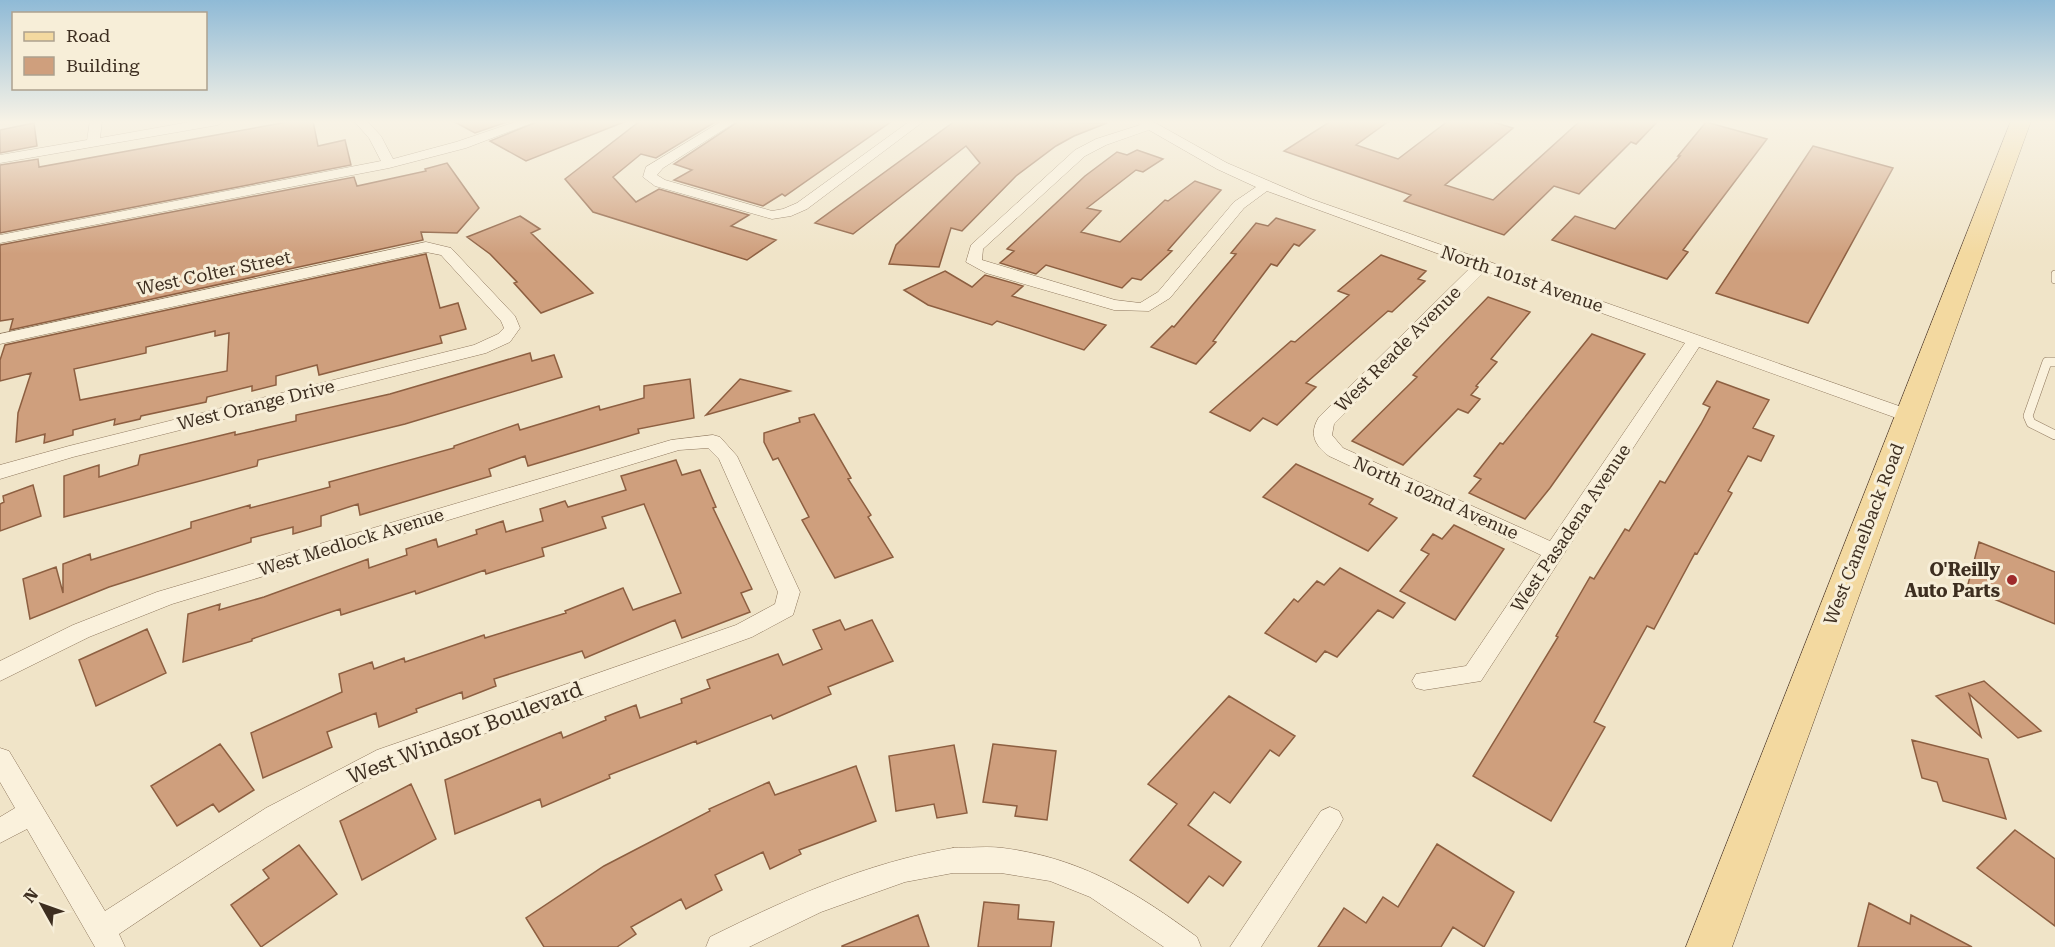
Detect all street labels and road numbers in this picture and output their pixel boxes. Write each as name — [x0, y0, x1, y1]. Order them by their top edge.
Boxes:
street label: North 101st Avenue — [1438, 241, 1606, 316]
street label: West Colter Street — [135, 246, 293, 299]
street label: West Reade Avenue — [1330, 281, 1465, 416]
street label: West Orange Drive — [175, 375, 337, 434]
street label: West Pasadena Avenue — [1507, 440, 1635, 616]
street label: West Camelback Road — [1819, 440, 1908, 628]
street label: North 102nd Avenue — [1350, 452, 1522, 543]
street label: West Medlock Avenue — [256, 503, 446, 580]
street label: West Windsor Boulevard — [344, 677, 586, 789]

